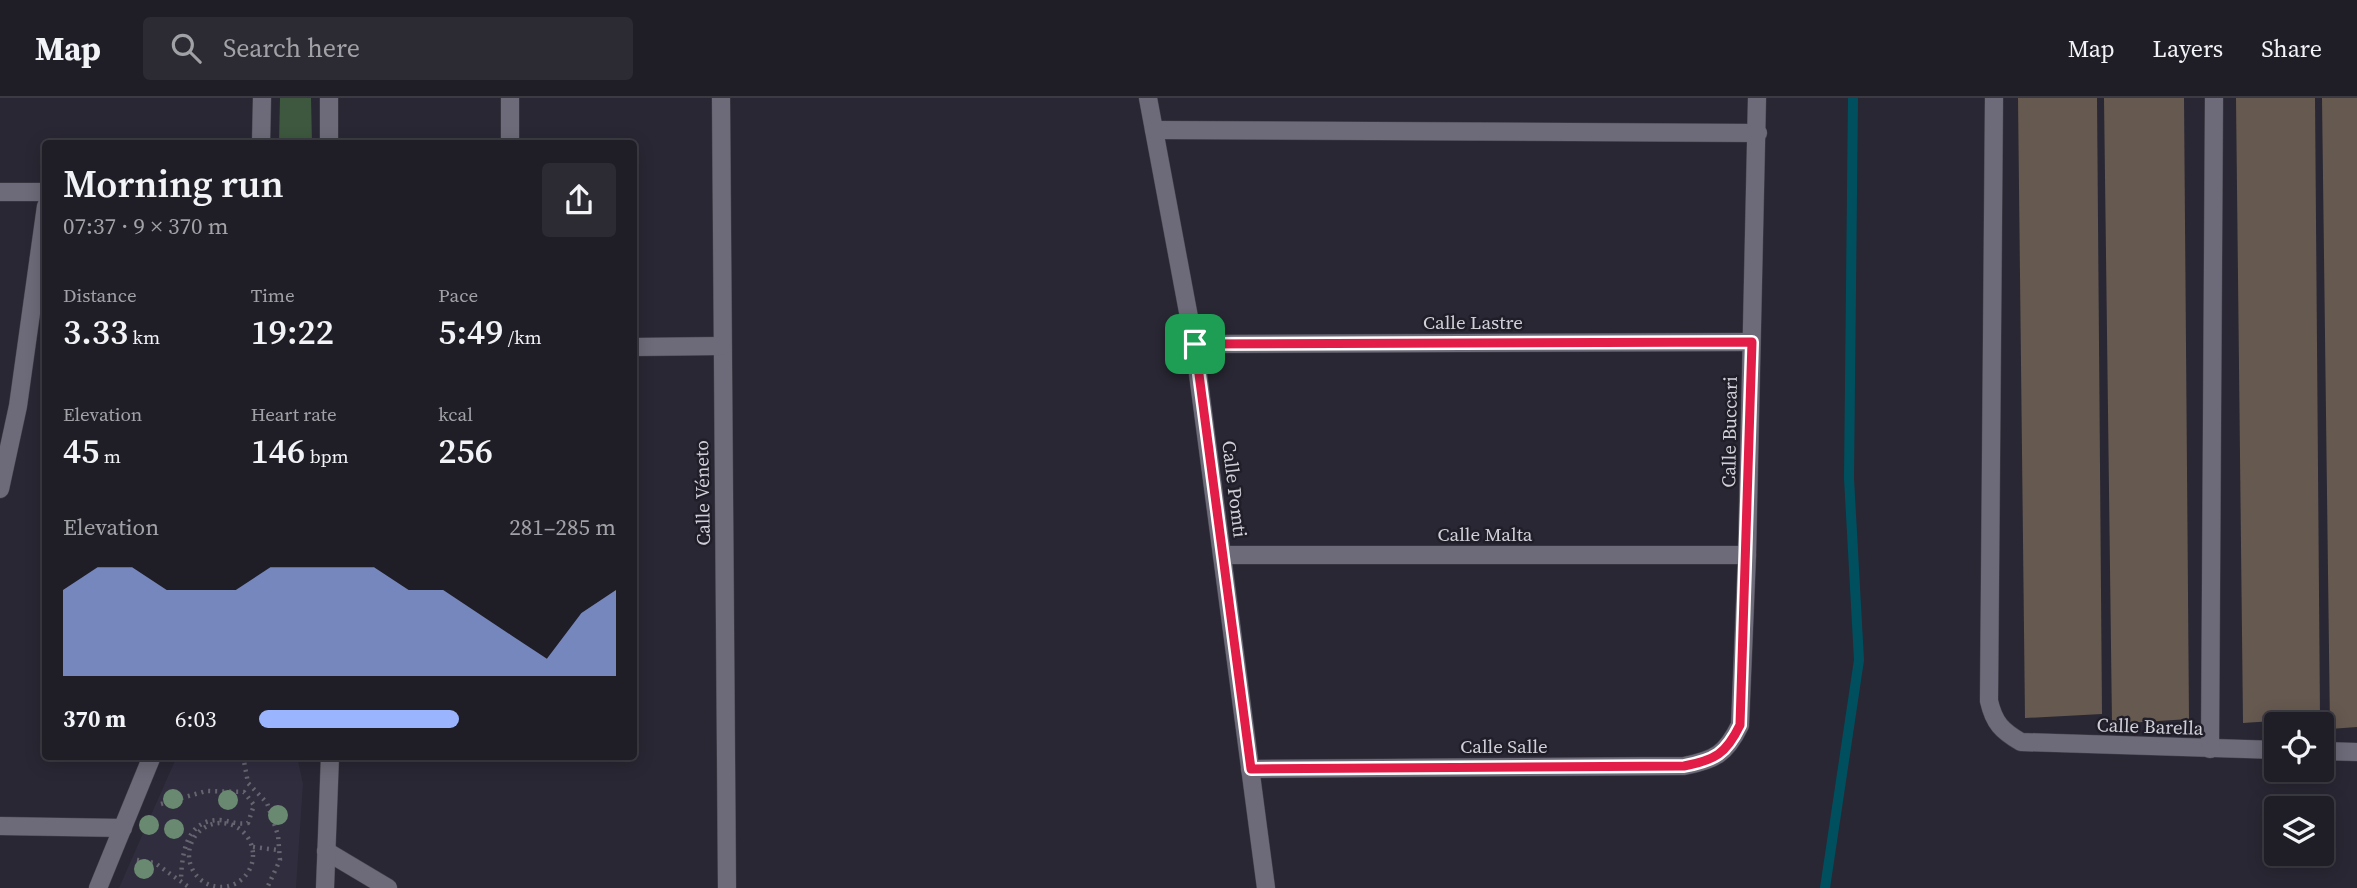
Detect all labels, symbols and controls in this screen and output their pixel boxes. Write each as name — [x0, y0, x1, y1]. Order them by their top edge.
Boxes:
search box — [143, 17, 633, 80]
text: Map — [35, 26, 101, 71]
icon: search — [167, 29, 205, 67]
text: Search here — [223, 30, 360, 66]
text: Map — [2068, 32, 2115, 65]
text: Layers — [2153, 32, 2223, 65]
text: Share — [2261, 32, 2322, 65]
text: Morning run — [63, 158, 284, 210]
button: share — [542, 163, 616, 237]
text: 07:37 · 9 × 370 m — [63, 210, 229, 242]
text: Distance — [63, 282, 137, 308]
text: Time — [251, 282, 295, 308]
text: Pace — [438, 282, 478, 308]
text: 3.33 — [63, 308, 128, 356]
text: 19:22 — [251, 308, 334, 356]
text: 5:49 — [438, 308, 503, 356]
street label: Calle Lastre — [1423, 309, 1523, 335]
pin — [1165, 314, 1225, 374]
text: km — [128, 324, 160, 350]
text: /km — [503, 324, 542, 350]
icon: arrive — [1176, 325, 1214, 363]
street label: Calle Buccari — [1715, 376, 1743, 488]
text: Elevation — [63, 401, 142, 427]
text: Heart rate — [251, 401, 337, 427]
text: kcal — [438, 401, 473, 427]
text: 45 — [63, 427, 99, 475]
text: 146 — [251, 427, 305, 475]
text: 256 — [438, 427, 493, 475]
street label: Calle Pomti — [1216, 439, 1254, 539]
street label: Calle Véneto — [688, 440, 716, 546]
text: m — [99, 443, 121, 469]
text: bpm — [305, 443, 349, 469]
text: Elevation — [63, 511, 159, 543]
text: 281–285 m — [509, 511, 616, 543]
street label: Calle Malta — [1437, 521, 1533, 547]
text: 370 m — [63, 703, 126, 735]
text: 6:03 — [175, 703, 216, 735]
street label: Calle Barella — [2096, 711, 2204, 741]
map controls — [2264, 712, 2334, 866]
button: locate — [2264, 712, 2334, 782]
street label: Calle Salle — [1460, 733, 1548, 759]
button: layers — [2264, 796, 2334, 866]

